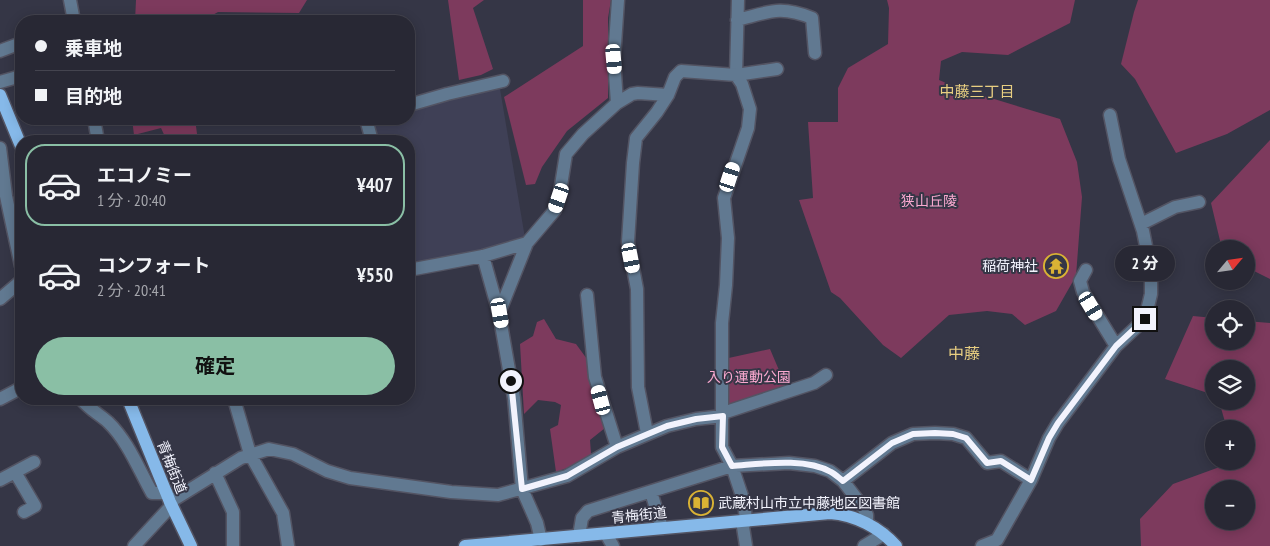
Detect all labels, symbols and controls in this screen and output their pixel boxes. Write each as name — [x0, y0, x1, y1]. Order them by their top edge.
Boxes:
text: 乗車地 — [65, 36, 122, 60]
car — [605, 43, 622, 75]
district label: 中藤三丁目 — [939, 82, 1015, 101]
text: 目的地 — [65, 84, 122, 108]
car — [718, 160, 741, 194]
icon: car — [37, 163, 82, 208]
text: エコノミー — [97, 163, 192, 187]
text: ¥407 — [357, 173, 393, 197]
car — [547, 181, 570, 215]
text: 1 分 · 20:40 — [97, 190, 166, 210]
park label: 狭山丘陵 — [901, 192, 957, 210]
north arrow — [1205, 240, 1255, 290]
map controls — [1205, 240, 1255, 530]
car — [620, 242, 641, 274]
callout: 2 分 — [1115, 246, 1175, 282]
icon: car — [37, 253, 82, 298]
text: コンフォート — [97, 253, 210, 277]
temple icon: 稲荷神社 — [1043, 253, 1069, 279]
text: 2 分 — [1132, 253, 1158, 273]
place label: 稲荷神社 — [982, 257, 1038, 275]
text: ¥550 — [357, 263, 393, 287]
text: 2 分 · 20:41 — [97, 280, 166, 300]
car — [1076, 289, 1105, 323]
car — [490, 297, 509, 329]
button: locate — [1205, 300, 1255, 350]
route end — [1134, 308, 1156, 330]
button: 確定 — [35, 337, 395, 395]
district label: 中藤 — [948, 343, 980, 363]
button: layers — [1205, 360, 1255, 410]
park label: 入り運動公園 — [707, 368, 791, 386]
route start — [500, 370, 522, 392]
car — [589, 384, 612, 416]
button: + — [1205, 420, 1255, 470]
street label: 青梅街道 — [153, 438, 191, 496]
button: − — [1205, 480, 1255, 530]
library icon: 武蔵村山市立中藤地区図書館 — [688, 490, 714, 516]
place label: 武蔵村山市立中藤地区図書館 — [718, 494, 900, 512]
street label: 青梅街道 — [610, 503, 668, 527]

